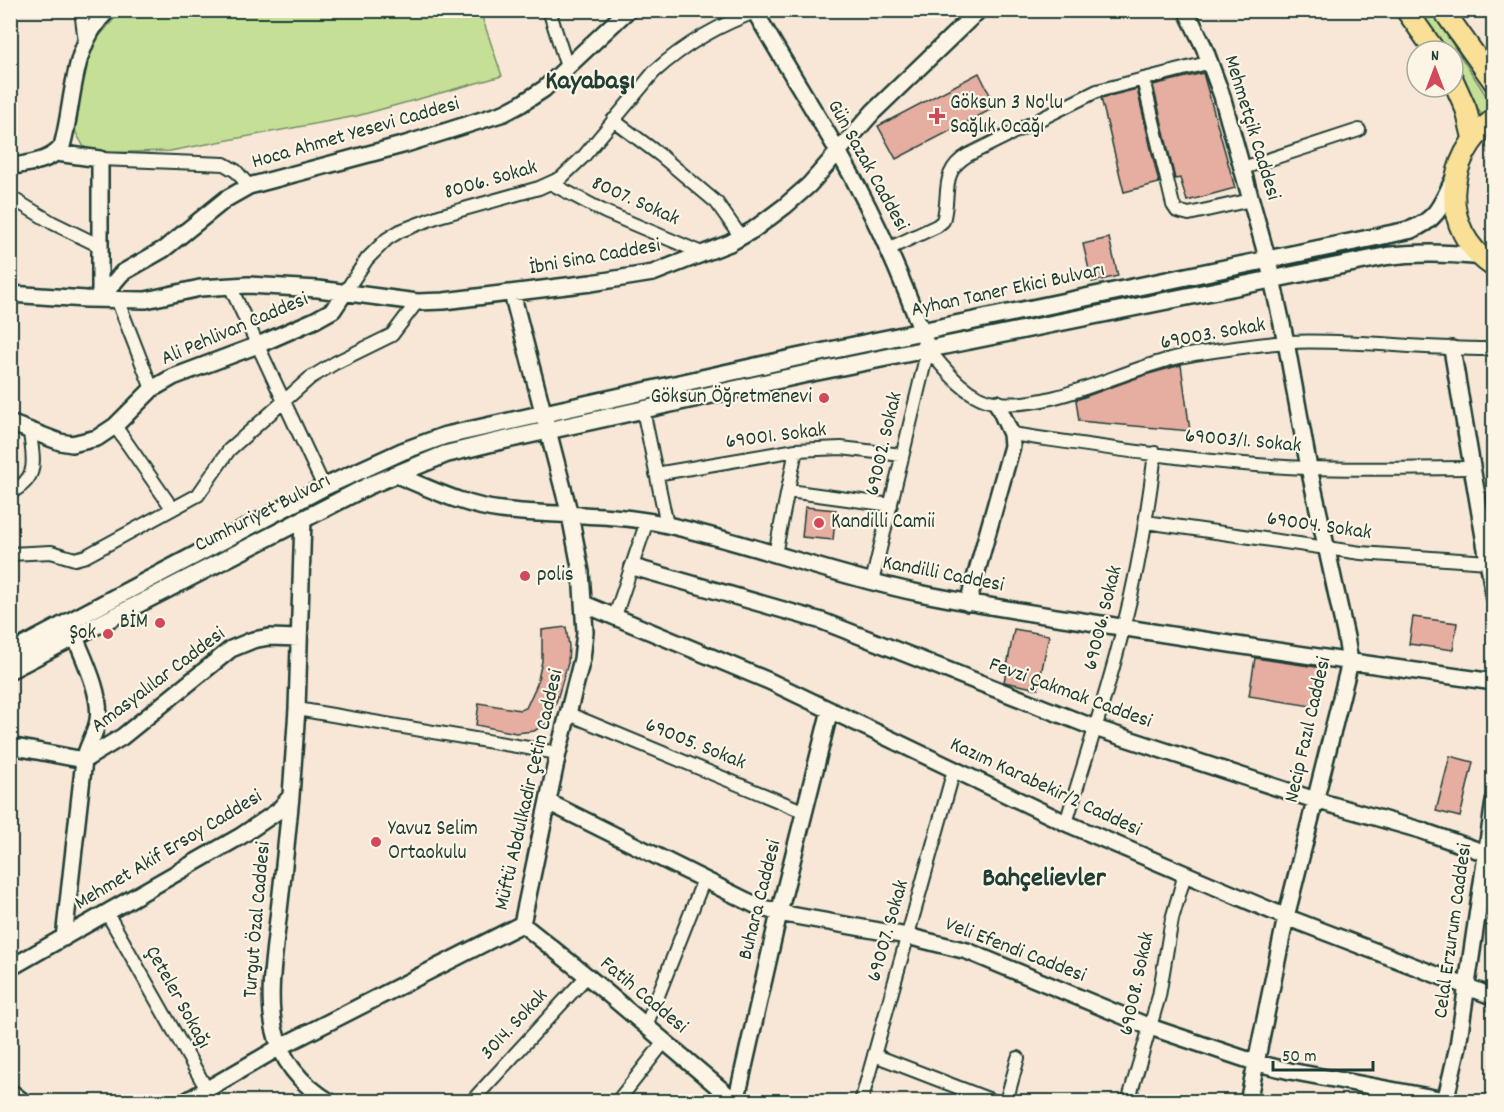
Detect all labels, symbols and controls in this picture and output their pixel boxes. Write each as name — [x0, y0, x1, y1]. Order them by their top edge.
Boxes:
north arrow — [1405, 39, 1465, 99]
text: N — [1431, 45, 1439, 68]
street label: Mehmetçik Caddesi — [1215, 52, 1287, 204]
district label: Kayabaşı — [545, 63, 635, 102]
place label: Göksun 3 No'lu Sağlık Ocağı — [950, 89, 1063, 143]
street label: Hoca Ahmet Yesevi Caddesi — [249, 90, 464, 178]
street label: Gün Sazak Caddesi — [818, 95, 916, 237]
marker: Göksun 3 No'lu Sağlık Ocağı — [928, 107, 946, 125]
street label: 8006. Sokak — [441, 153, 541, 209]
street label: 8007. Sokak — [586, 169, 684, 235]
street label: İbni Sina Caddesi — [527, 232, 663, 284]
street label: Ayhan Taner Ekici Bulvarı — [908, 256, 1108, 326]
street label: Ali Pehlivan Caddesi — [157, 285, 313, 375]
street label: 69003. Sokak — [1158, 311, 1268, 359]
place label: Göksun Öğretmenevi — [650, 383, 812, 413]
street label: 69002. Sokak — [858, 389, 912, 499]
marker: Göksun Öğretmenevi — [817, 391, 831, 405]
street label: 69001. Sokak — [724, 416, 828, 458]
street label: 69003/1. Sokak — [1184, 422, 1302, 462]
street label: Cumhuriyet Bulvarı — [190, 467, 336, 561]
street label: 69004. Sokak — [1265, 505, 1373, 549]
place label: Kandilli Camii — [831, 508, 935, 538]
marker: Kandilli Camii — [812, 516, 826, 530]
street label: Kandilli Caddesi — [880, 548, 1007, 602]
place label: polis — [537, 561, 574, 591]
street label: 69006. Sokak — [1076, 562, 1132, 674]
marker: polis — [518, 569, 532, 583]
place label: BİM — [120, 608, 148, 638]
marker: BİM — [153, 616, 167, 630]
place label: Şok — [69, 619, 96, 649]
street label: Amasyalılar Caddesi — [86, 620, 232, 741]
marker: Şok — [101, 627, 115, 641]
street label: Fevzi Çakmak Caddesi — [984, 651, 1156, 738]
street label: Necip Fazıl Caddesi — [1278, 654, 1340, 806]
street label: Müftü Abdulkadir Çetin Caddesi — [488, 666, 572, 913]
street label: 69005. Sokak — [640, 711, 750, 779]
street label: Kazım Karabekir/2 Caddesi — [944, 730, 1146, 846]
street label: Mehmet Akif Ersoy Caddesi — [69, 783, 269, 919]
place label: Yavuz Selim Ortaokulu — [388, 815, 478, 869]
marker: Yavuz Selim Ortaokulu — [369, 835, 383, 849]
street label: Buhara Caddesi — [732, 837, 790, 963]
street label: Turgut Özal Caddesi — [236, 840, 280, 999]
street label: Celal Erzurum Caddesi — [1427, 841, 1481, 1021]
district label: Bahçelievler — [982, 860, 1107, 899]
street label: 69007. Sokak — [860, 876, 918, 986]
street label: Veli Efendi Caddesi — [940, 910, 1090, 992]
street label: 69008. Sokak — [1112, 929, 1164, 1039]
street label: Çeteler Sokağı — [137, 941, 217, 1055]
street label: Fatih Caddesi — [592, 950, 694, 1042]
street label: 3014. Sokak — [474, 983, 556, 1067]
scale bar — [1273, 1034, 1374, 1072]
text: 50 m — [1282, 1045, 1317, 1070]

